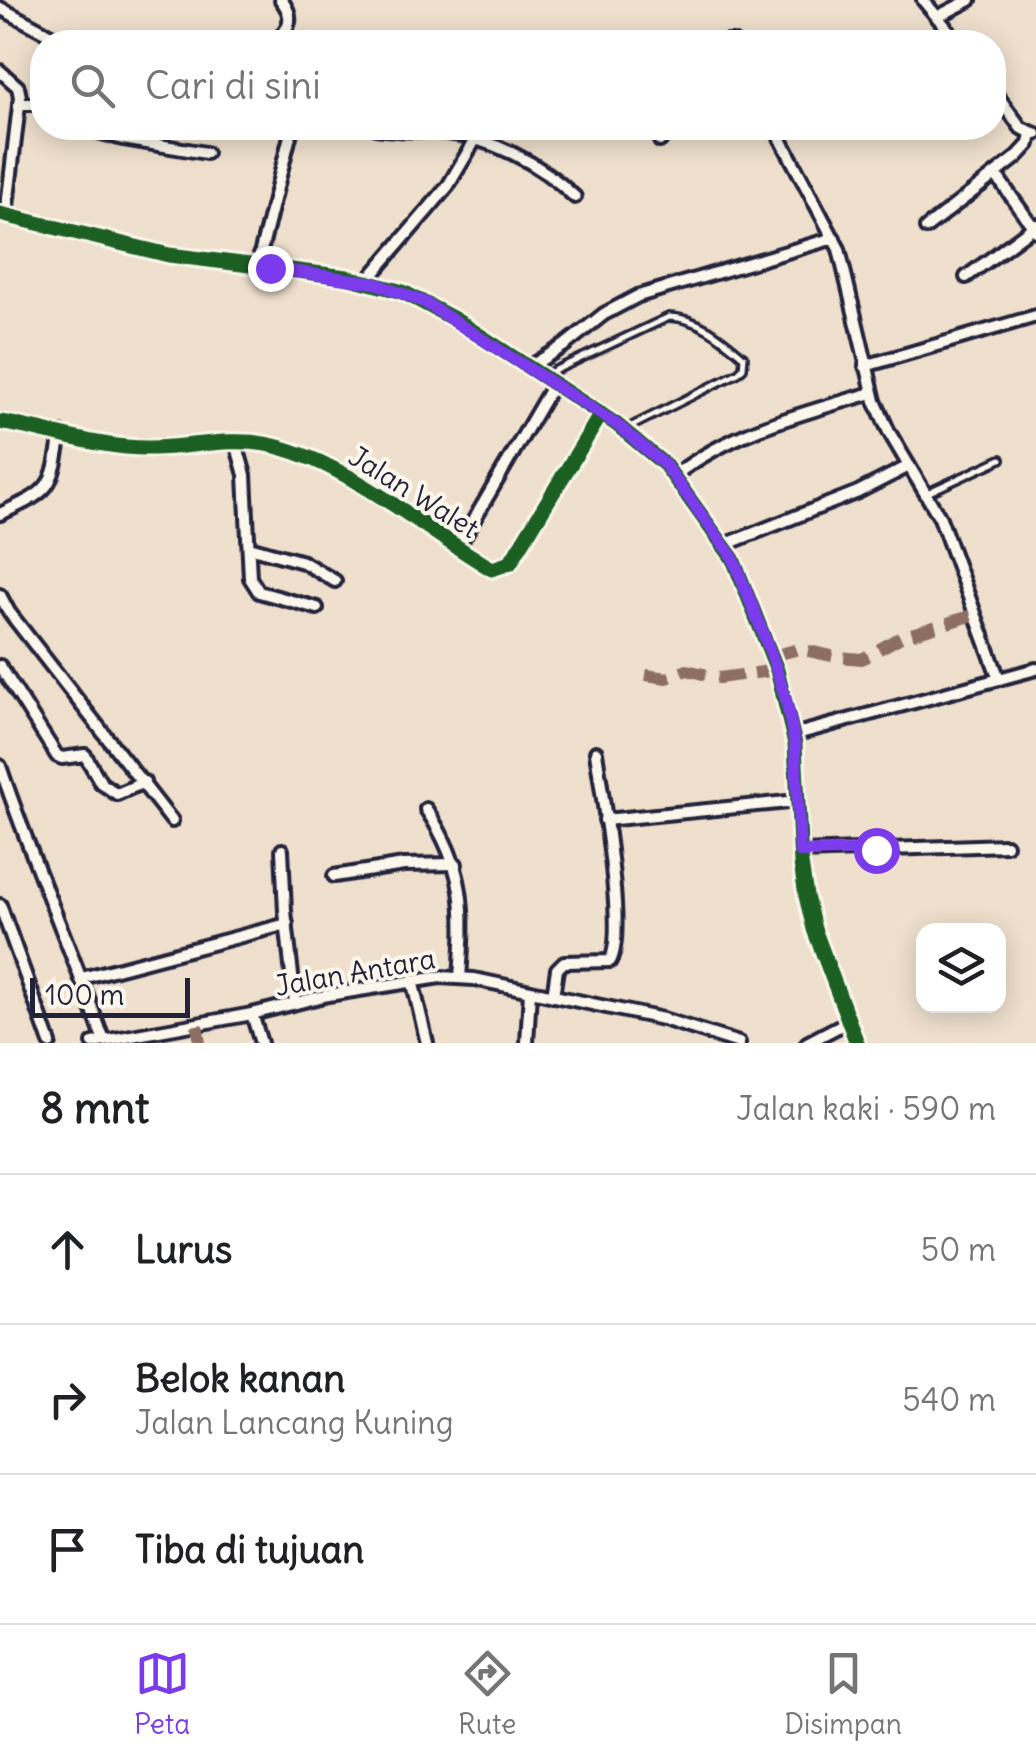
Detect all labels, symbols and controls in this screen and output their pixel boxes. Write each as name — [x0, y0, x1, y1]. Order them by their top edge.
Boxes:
search box — [30, 30, 1006, 140]
icon: search — [65, 58, 120, 113]
text: Cari di sini — [145, 62, 321, 109]
route end — [248, 246, 294, 292]
street label: Jalan Walet — [342, 438, 486, 546]
route start — [854, 828, 900, 874]
map controls — [916, 923, 1006, 1013]
button: layers — [916, 923, 1006, 1013]
street label: Jalan Antara — [272, 940, 438, 1004]
scale bar — [30, 973, 190, 1018]
text: 100 m — [45, 977, 124, 1013]
text: 8 mnt — [40, 1082, 149, 1134]
text: Jalan kaki · 590 m — [736, 1088, 996, 1129]
icon: ahead — [40, 1222, 95, 1277]
text: Lurus — [135, 1226, 232, 1273]
text: 50 m — [921, 1229, 996, 1270]
text: Belok kanan — [135, 1355, 345, 1402]
icon: right — [40, 1372, 95, 1427]
text: 540 m — [902, 1379, 996, 1420]
text: Jalan Lancang Kuning — [135, 1402, 454, 1443]
icon: arrive — [40, 1522, 95, 1577]
text: Tiba di tujuan — [135, 1526, 364, 1573]
tab: Peta — [134, 1646, 190, 1742]
tab: Rute — [458, 1646, 516, 1742]
tab: Disimpan — [784, 1646, 902, 1742]

